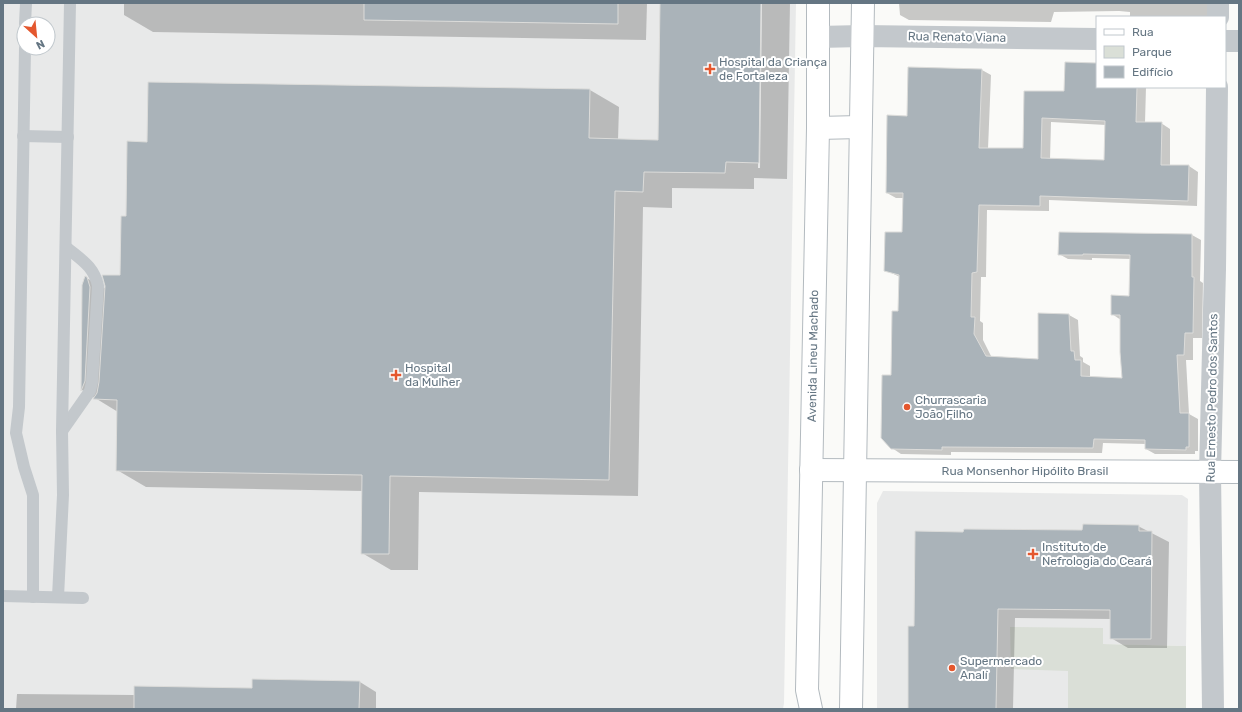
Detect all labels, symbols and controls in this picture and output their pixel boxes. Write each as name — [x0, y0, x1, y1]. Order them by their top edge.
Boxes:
north arrow — [16, 16, 56, 56]
legend — [1096, 16, 1226, 88]
text: Rua — [1132, 25, 1154, 39]
street label: Rua Renato Viana — [908, 29, 1006, 45]
text: N — [34, 37, 47, 52]
text: Parque — [1132, 45, 1172, 59]
place label: Hospital da Criança de Fortaleza — [719, 55, 827, 83]
marker: Hospital da Criança de Fortaleza — [704, 63, 716, 75]
text: Edifício — [1132, 65, 1173, 79]
street label: Avenida Lineu Machado — [805, 290, 821, 422]
street label: Rua Ernesto Pedro dos Santos — [1204, 313, 1220, 483]
place label: Hospital da Mulher — [405, 361, 460, 389]
marker: Hospital da Mulher — [390, 369, 402, 381]
place label: Churrascaria João Filho — [915, 393, 987, 421]
marker: Churrascaria João Filho — [902, 402, 912, 412]
street label: Rua Monsenhor Hipólito Brasil — [942, 464, 1108, 478]
place label: Instituto de Nefrologia do Ceará — [1042, 540, 1152, 568]
marker: Instituto de Nefrologia do Ceará — [1027, 548, 1039, 560]
place label: Supermercado Analí — [960, 654, 1042, 682]
marker: Supermercado Analí — [947, 663, 957, 673]

